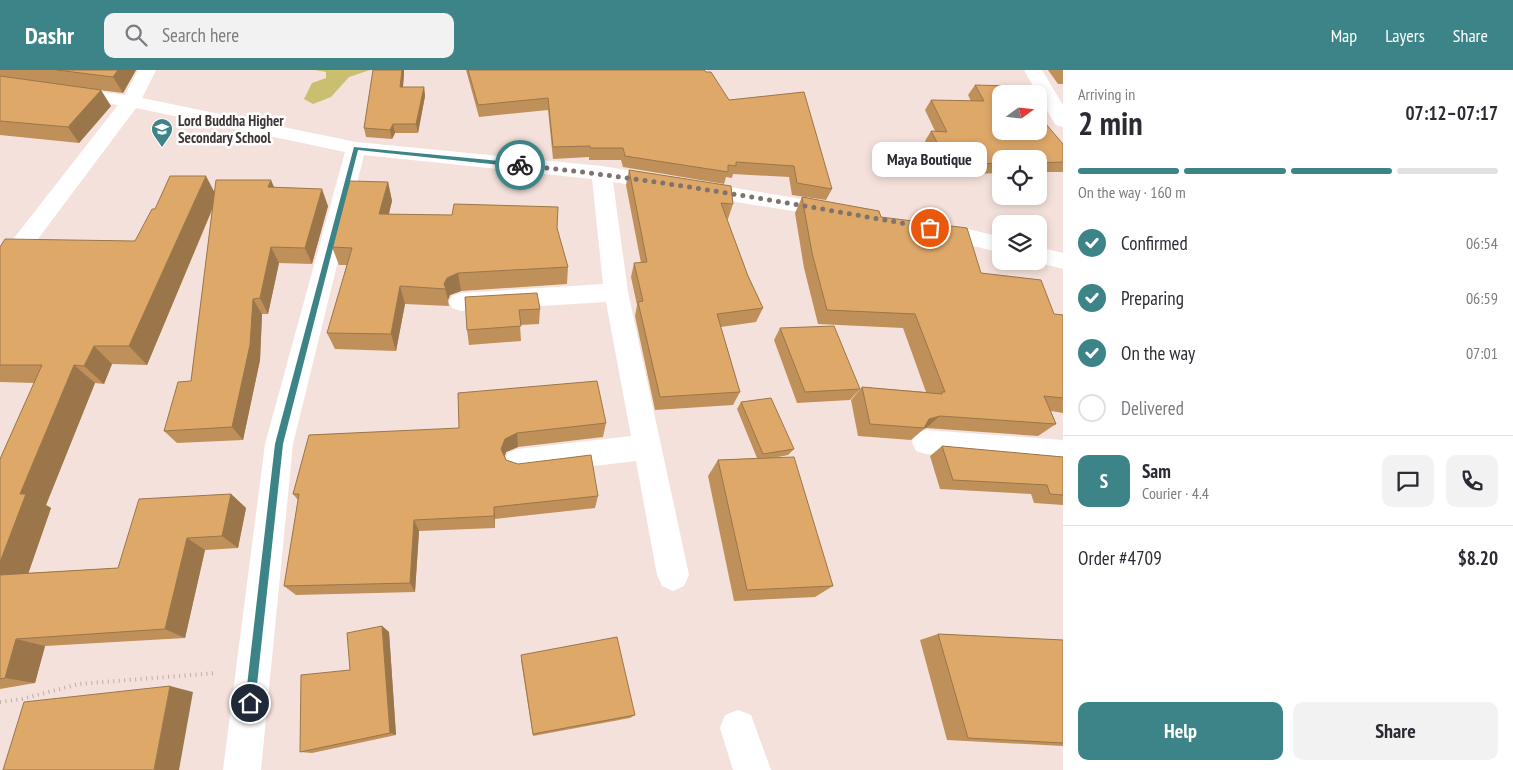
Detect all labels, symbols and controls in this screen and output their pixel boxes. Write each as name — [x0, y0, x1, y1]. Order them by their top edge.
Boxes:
search box — [104, 13, 454, 58]
text: Dashr — [25, 20, 74, 51]
icon: search — [122, 21, 150, 49]
text: Search here — [162, 23, 239, 47]
text: Map — [1331, 24, 1357, 47]
text: Layers — [1385, 24, 1425, 47]
text: Share — [1453, 24, 1488, 47]
text: Arriving in — [1078, 84, 1135, 104]
north arrow — [992, 85, 1048, 140]
map controls — [992, 85, 1047, 270]
text: 07:12–07:17 — [1405, 101, 1498, 125]
text: 2 min — [1078, 102, 1143, 144]
place label: Lord Buddha Higher Secondary School — [178, 111, 284, 147]
school or university icon: Lord Buddha Higher Secondary School — [150, 117, 174, 148]
courier — [495, 140, 545, 190]
callout: Maya Boutique — [872, 143, 988, 178]
text: Maya Boutique — [887, 149, 972, 169]
button: locate — [992, 150, 1047, 205]
icon: bike — [506, 151, 534, 179]
text: On the way · 160 m — [1078, 182, 1186, 202]
pin — [909, 207, 951, 249]
icon: bag — [916, 214, 944, 242]
button: layers — [992, 215, 1047, 270]
icon: check — [1078, 229, 1106, 257]
text: Confirmed — [1121, 231, 1188, 255]
text: 06:54 — [1466, 233, 1498, 253]
icon: check — [1078, 284, 1106, 312]
text: Preparing — [1121, 286, 1184, 310]
text: 06:59 — [1466, 288, 1498, 308]
icon: check — [1078, 339, 1106, 367]
text: On the way — [1121, 341, 1195, 365]
text: 07:01 — [1466, 343, 1498, 363]
text: Delivered — [1121, 396, 1184, 420]
button: chat — [1382, 455, 1434, 507]
button: phone — [1446, 455, 1498, 507]
text: Sam — [1142, 459, 1171, 483]
text: S — [1100, 469, 1108, 493]
text: Courier · 4.4 — [1142, 483, 1209, 503]
text: Order #4709 — [1078, 546, 1162, 570]
text: $8.20 — [1458, 546, 1498, 570]
pin — [229, 682, 271, 724]
icon: home — [236, 689, 264, 717]
button: Help — [1078, 702, 1283, 760]
button: Share — [1293, 702, 1498, 760]

